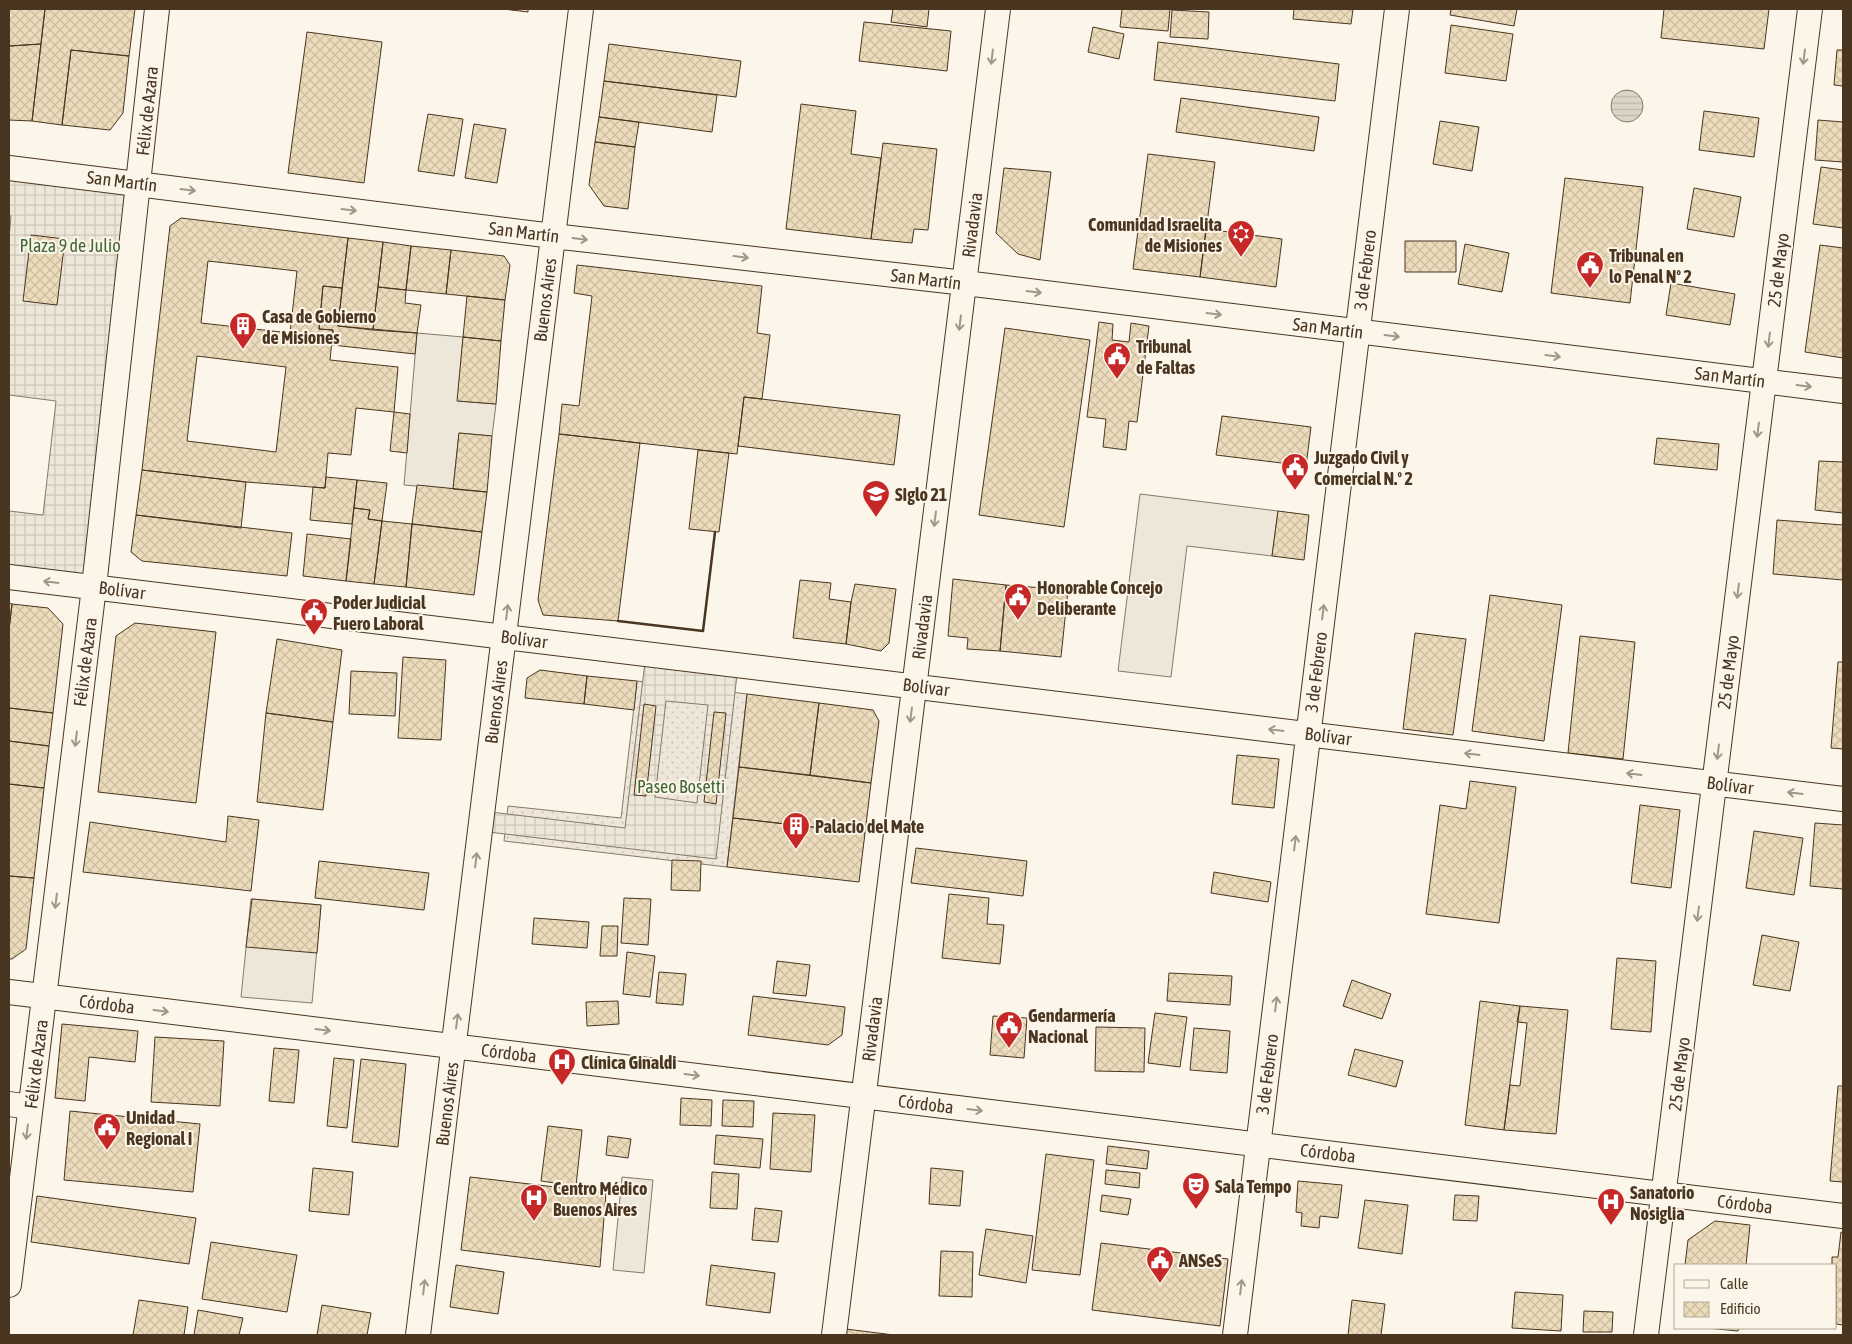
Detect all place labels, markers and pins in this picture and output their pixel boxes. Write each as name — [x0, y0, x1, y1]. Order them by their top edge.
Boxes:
place label: Comunidad Israelita de Misiones — [1088, 214, 1223, 256]
synagogue icon: Comunidad Israelita de Misiones — [1226, 219, 1256, 258]
place label: Tribunal en lo Penal Nº 2 — [1609, 245, 1692, 287]
public building icon: Tribunal en lo Penal Nº 2 — [1575, 250, 1605, 289]
place label: Casa de Gobierno de Misiones — [262, 306, 376, 348]
building icon: Casa de Gobierno de Misiones — [228, 311, 258, 350]
place label: Tribunal de Faltas — [1136, 336, 1196, 378]
public building icon: Tribunal de Faltas — [1102, 341, 1132, 380]
place label: Juzgado Civil y Comercial N.º 2 — [1313, 447, 1413, 489]
public building icon: Juzgado Civil y Comercial N.º 2 — [1280, 452, 1310, 491]
school or university icon: SIglo 21 — [861, 479, 891, 518]
place label: SIglo 21 — [895, 484, 947, 505]
place label: Honorable Concejo Deliberante — [1037, 577, 1163, 619]
public building icon: Honorable Concejo Deliberante — [1003, 582, 1033, 621]
place label: Poder Judicial Fuero Laboral — [333, 592, 426, 634]
public building icon: Poder Judicial Fuero Laboral — [299, 597, 329, 636]
building icon: Palacio del Mate — [781, 811, 811, 850]
place label: Palacio del Mate — [815, 816, 924, 837]
place label: Gendarmería Nacional — [1028, 1005, 1116, 1047]
public building icon: Gendarmería Nacional — [994, 1010, 1024, 1049]
hospital icon: Clínica Ginaldi — [547, 1047, 577, 1086]
place label: Clínica Ginaldi — [581, 1052, 676, 1073]
place label: Unidad Regional I — [126, 1107, 192, 1149]
public building icon: Unidad Regional I — [92, 1112, 122, 1151]
theatre icon: Sala Tempo — [1181, 1171, 1211, 1210]
place label: Sala Tempo — [1215, 1176, 1291, 1197]
place label: Centro Médico Buenos Aires — [553, 1178, 647, 1220]
place label: Sanatorio Nosiglia — [1630, 1182, 1694, 1224]
hospital icon: Centro Médico Buenos Aires — [519, 1183, 549, 1222]
hospital icon: Sanatorio Nosiglia — [1596, 1187, 1626, 1226]
public building icon: ANSeS — [1145, 1245, 1175, 1284]
place label: ANSeS — [1178, 1250, 1222, 1271]

